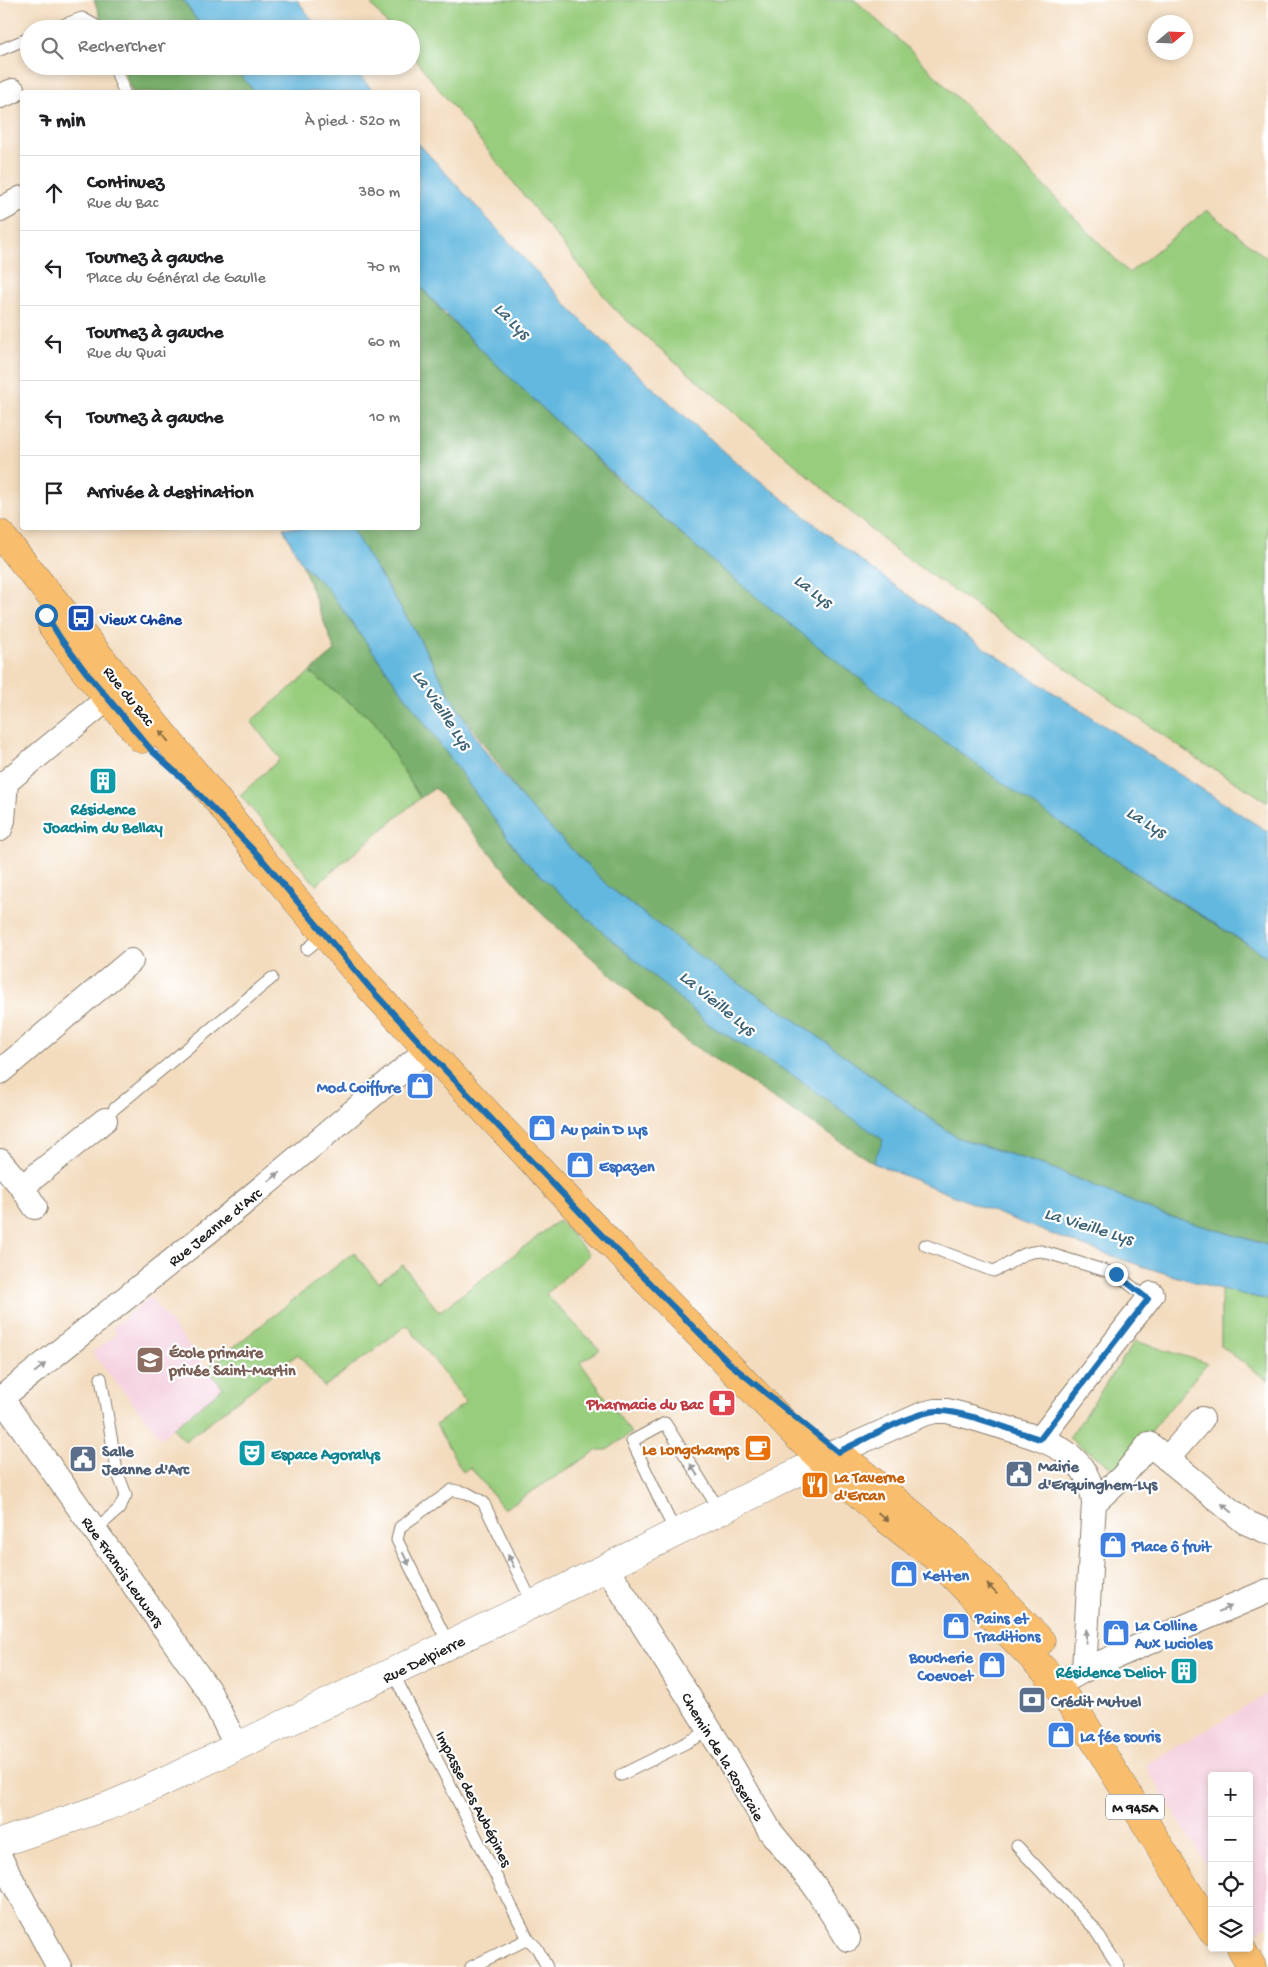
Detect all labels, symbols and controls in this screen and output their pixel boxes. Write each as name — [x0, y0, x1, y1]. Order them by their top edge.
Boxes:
north arrow — [1148, 15, 1193, 60]
search box — [20, 20, 420, 75]
icon: search — [38, 34, 66, 62]
text: Rechercher — [78, 36, 164, 59]
text: 7 min — [40, 110, 85, 135]
text: À pied · 520 m — [305, 113, 400, 132]
text: Continuez — [87, 172, 164, 195]
icon: ahead — [40, 179, 68, 207]
text: 380 m — [359, 184, 400, 203]
text: Rue du Bac — [87, 195, 158, 214]
text: Tournez à gauche — [87, 247, 223, 270]
icon: left — [40, 254, 68, 282]
text: 70 m — [367, 259, 400, 278]
text: Place du Général de Gaulle — [87, 270, 266, 289]
water label: La Lys — [489, 299, 536, 346]
text: Tournez à gauche — [87, 322, 223, 345]
icon: left — [40, 329, 68, 357]
text: 60 m — [368, 334, 400, 353]
text: Rue du Quai — [87, 345, 166, 364]
icon: left — [40, 404, 68, 432]
text: Tournez à gauche — [87, 407, 223, 430]
text: 10 m — [369, 409, 400, 428]
icon: arrive — [40, 479, 68, 507]
text: Arrivée à destination — [87, 482, 253, 505]
water label: La Lys — [789, 571, 838, 615]
bus stop icon: Vieux Chêne — [66, 603, 96, 633]
route start — [35, 604, 58, 627]
place label: Vieux Chêne — [99, 612, 182, 631]
street label: Rue du Bac — [98, 664, 157, 731]
water label: La Vieille Lys — [407, 667, 477, 756]
one-way arrow — [159, 730, 170, 743]
building icon: Résidence Joachim du Bellay — [88, 766, 118, 796]
place label: Résidence Joachim du Bellay — [42, 802, 163, 839]
water label: La Lys — [1122, 803, 1171, 845]
water label: La Vieille Lys — [674, 967, 760, 1042]
shop icon: Mod Coiffure — [405, 1071, 435, 1101]
place label: Mod Coiffure — [317, 1079, 402, 1099]
shop icon: Au pain D Lys — [527, 1113, 557, 1143]
place label: Au pain D Lys — [560, 1122, 648, 1141]
shop icon: Espazen — [565, 1150, 595, 1180]
place label: Espazen — [599, 1159, 655, 1178]
one-way arrow — [268, 1172, 280, 1183]
street label: Rue Jeanne d'Arc — [166, 1185, 267, 1272]
water label: La Vieille Lys — [1041, 1204, 1137, 1252]
route end — [1105, 1263, 1128, 1286]
place label: École primaire privée Saint-Martin — [168, 1344, 296, 1382]
school or university icon: École primaire privée Saint-Martin — [135, 1345, 165, 1375]
one-way arrow — [33, 1363, 46, 1374]
pharmacy icon: Pharmacie du Bac — [707, 1388, 737, 1418]
place label: Pharmacie du Bac — [586, 1397, 705, 1416]
cafe icon: Le Longchamps — [743, 1433, 773, 1463]
theatre icon: Espace Agoralys — [237, 1438, 267, 1468]
place label: Le Longchamps — [642, 1442, 740, 1461]
public building icon: Salle Jeanne d'Arc — [68, 1444, 98, 1474]
place label: Salle Jeanne d'Arc — [101, 1444, 190, 1481]
place label: Espace Agoralys — [271, 1447, 381, 1466]
public building icon: Mairie d'Erquinghem-Lys — [1004, 1459, 1034, 1489]
place label: Mairie d'Erquinghem-Lys — [1038, 1459, 1158, 1496]
one-way arrow — [690, 1463, 699, 1476]
restaurant icon: La Taverne d'Ercan — [800, 1470, 830, 1500]
place label: La Taverne d'Ercan — [834, 1470, 905, 1507]
one-way arrow — [1220, 1502, 1233, 1513]
one-way arrow — [876, 1511, 889, 1522]
street label: Rue Francis Leuwers — [76, 1514, 167, 1633]
shop icon: Place ô fruit — [1098, 1530, 1128, 1560]
place label: Place ô fruit — [1131, 1538, 1212, 1558]
one-way arrow — [402, 1551, 410, 1566]
one-way arrow — [507, 1554, 515, 1568]
shop icon: Ketten — [889, 1559, 919, 1589]
place label: Ketten — [922, 1568, 969, 1587]
one-way arrow — [986, 1583, 998, 1595]
one-way arrow — [1218, 1605, 1232, 1613]
shop icon: Pains et Traditions — [941, 1611, 971, 1641]
place label: Pains et Traditions — [973, 1611, 1041, 1648]
shop icon: La Colline Aux Lucioles — [1101, 1618, 1131, 1648]
place label: La Colline Aux Lucioles — [1134, 1618, 1214, 1655]
one-way arrow — [1083, 1627, 1091, 1643]
street label: Rue Delpierre — [380, 1633, 470, 1689]
place label: Boucherie Coevoet — [908, 1650, 974, 1687]
shop icon: Boucherie Coevoet — [977, 1650, 1007, 1680]
building icon: Résidence Deliot — [1169, 1656, 1199, 1686]
place label: Résidence Deliot — [1055, 1665, 1166, 1684]
bank icon: Crédit Mutuel — [1017, 1685, 1047, 1715]
street label: Chemin de la Roseraie — [675, 1690, 767, 1826]
place label: Crédit Mutuel — [1050, 1694, 1142, 1713]
shop icon: La fée souris — [1046, 1720, 1076, 1750]
place label: La fée souris — [1080, 1728, 1162, 1748]
street label: Impasse des Aubépines — [429, 1729, 515, 1872]
map controls — [1208, 1772, 1253, 1952]
button: + — [1208, 1772, 1253, 1817]
road number: M 945A — [1106, 1794, 1164, 1820]
button: − — [1208, 1817, 1253, 1862]
button: locate — [1208, 1862, 1253, 1907]
button: layers — [1208, 1907, 1253, 1952]

